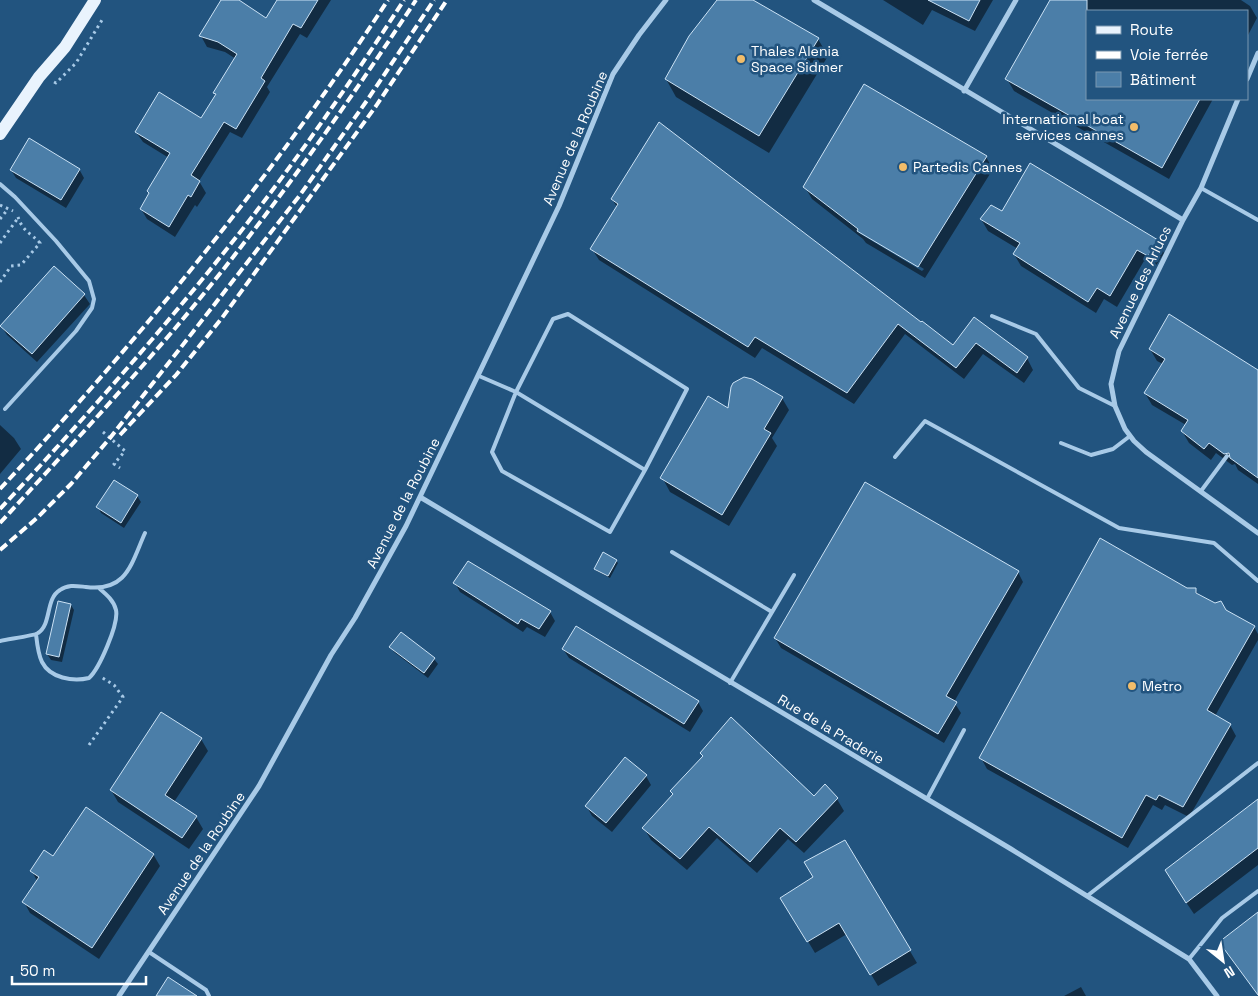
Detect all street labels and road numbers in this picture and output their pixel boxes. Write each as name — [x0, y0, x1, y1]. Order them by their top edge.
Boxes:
street label: Avenue de la Roubine — [539, 68, 611, 208]
street label: Avenue des Arlucs — [1105, 223, 1175, 341]
street label: Avenue de la Roubine — [362, 435, 444, 571]
street label: Rue de la Praderie — [775, 690, 887, 768]
street label: Avenue de la Roubine — [153, 788, 249, 918]

